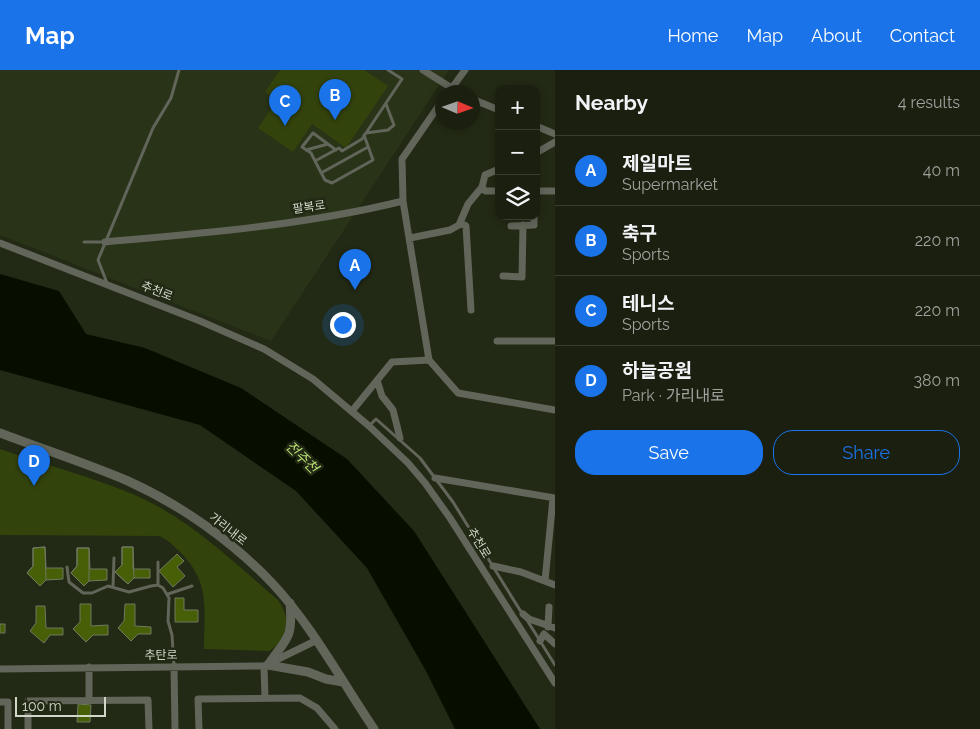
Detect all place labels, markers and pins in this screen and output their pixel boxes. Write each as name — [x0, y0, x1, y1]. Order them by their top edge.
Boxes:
pin: B — [319, 79, 351, 120]
pin: C — [269, 85, 301, 126]
pin: A — [339, 249, 371, 290]
pin: D — [18, 445, 50, 486]

